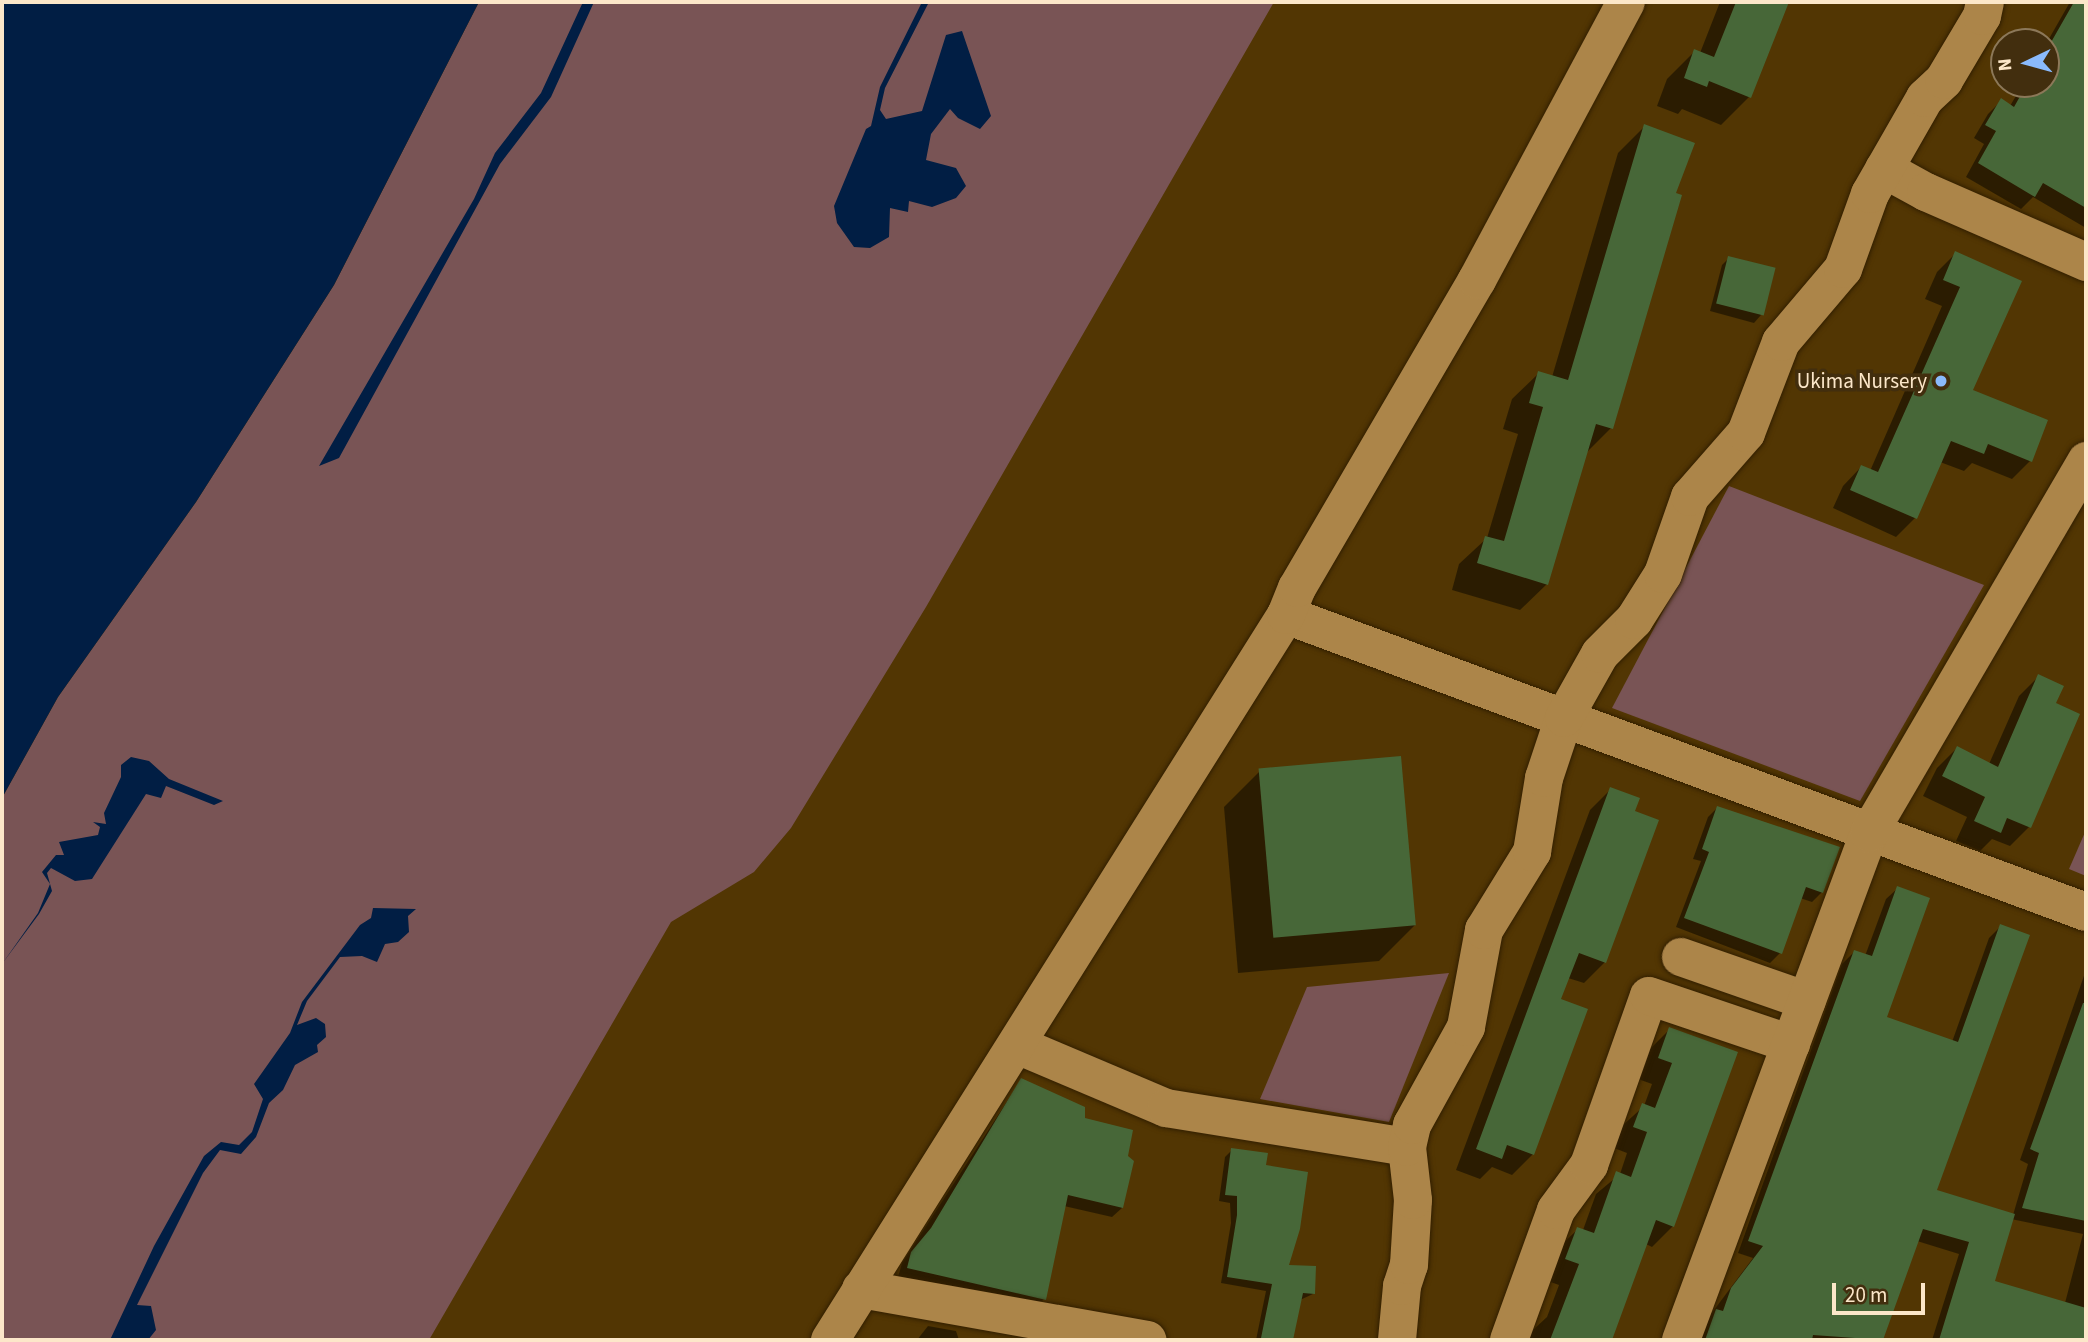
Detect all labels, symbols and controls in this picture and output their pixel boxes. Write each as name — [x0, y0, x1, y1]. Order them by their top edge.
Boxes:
north arrow — [1990, 28, 2060, 98]
text: N — [1992, 57, 2020, 72]
place label: Ukima Nursery — [1797, 368, 1927, 394]
marker: Ukima Nursery — [1933, 373, 1949, 389]
scale bar — [1836, 1268, 1929, 1312]
text: 20 m — [1845, 1280, 1887, 1310]

